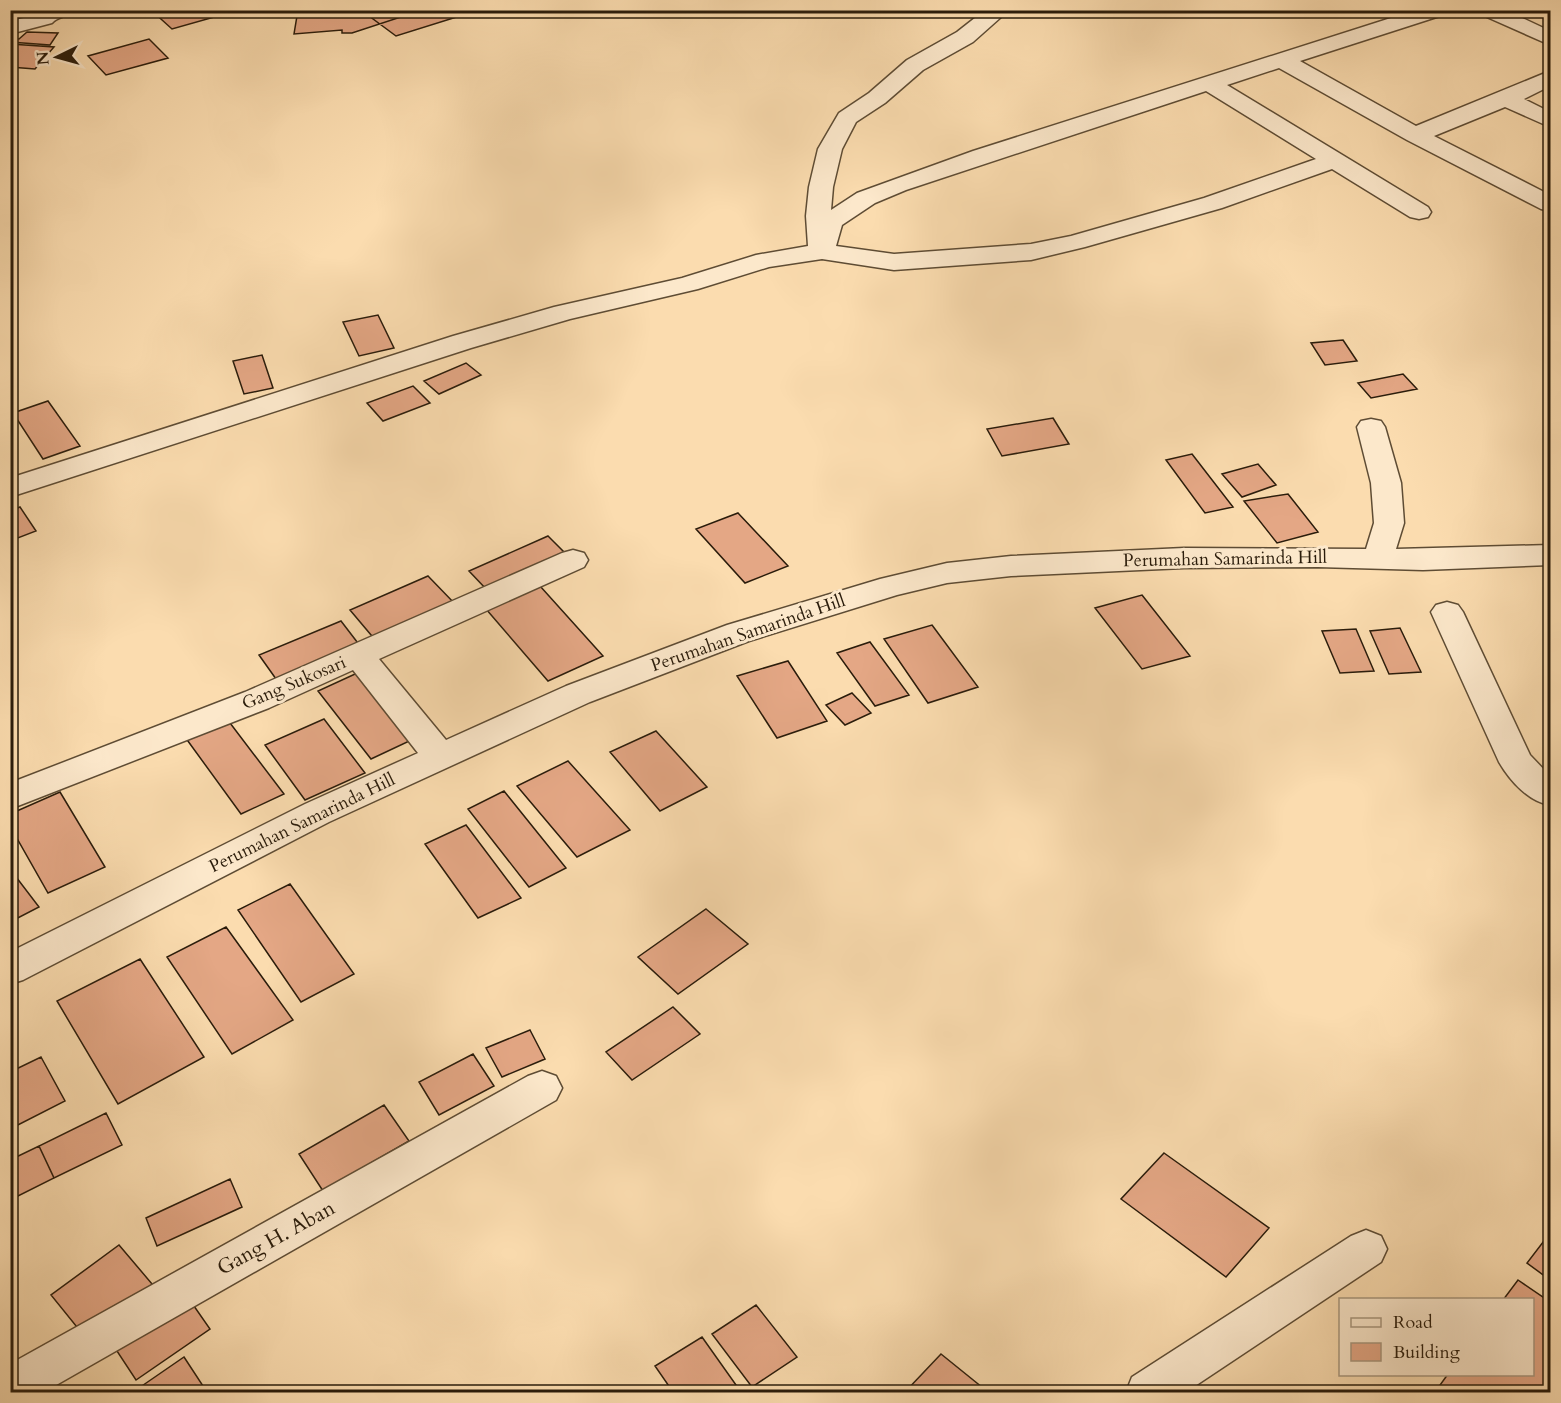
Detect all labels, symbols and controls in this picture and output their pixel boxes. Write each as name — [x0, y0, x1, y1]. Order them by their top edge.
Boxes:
north arrow — [27, 27, 87, 87]
text: N — [31, 50, 55, 66]
street label: Perumahan Samarinda Hill — [1123, 545, 1328, 573]
street label: Perumahan Samarinda Hill — [647, 588, 849, 678]
street label: Gang Sukosari — [238, 650, 350, 716]
street label: Perumahan Samarinda Hill — [205, 767, 400, 879]
street label: Gang H. Aban — [212, 1194, 340, 1282]
legend — [1339, 1298, 1534, 1376]
text: Road — [1393, 1310, 1433, 1335]
text: Building — [1393, 1340, 1461, 1365]

